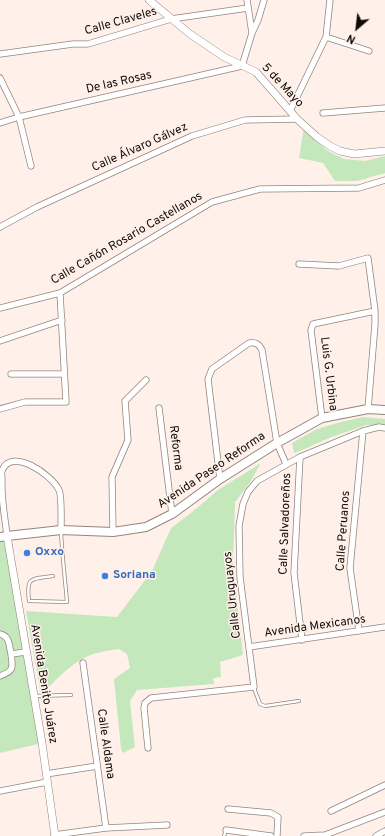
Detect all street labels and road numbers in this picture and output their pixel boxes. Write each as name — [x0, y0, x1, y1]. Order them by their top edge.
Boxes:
street label: Calle Claveles — [83, 5, 159, 39]
street label: 5 de Mayo — [258, 61, 306, 111]
street label: De las Rosas — [85, 68, 153, 98]
street label: Calle Álvaro Gálvez — [90, 120, 190, 176]
street label: Calle Cañón Rosario Castellanos — [49, 190, 205, 288]
street label: Luis G. Urbina — [316, 336, 340, 412]
street label: Reforma — [165, 425, 185, 471]
street label: Avenida Paseo Reforma — [156, 430, 268, 512]
street label: Calle Salvadoreños — [277, 473, 295, 575]
street label: Calle Peruanos — [334, 490, 354, 572]
street label: Calle Uruguayos — [221, 551, 245, 639]
street label: Avenida Mexicanos — [263, 613, 367, 641]
street label: Avenida Benito Juárez — [26, 623, 60, 745]
street label: Calle Aldama — [93, 708, 117, 780]

